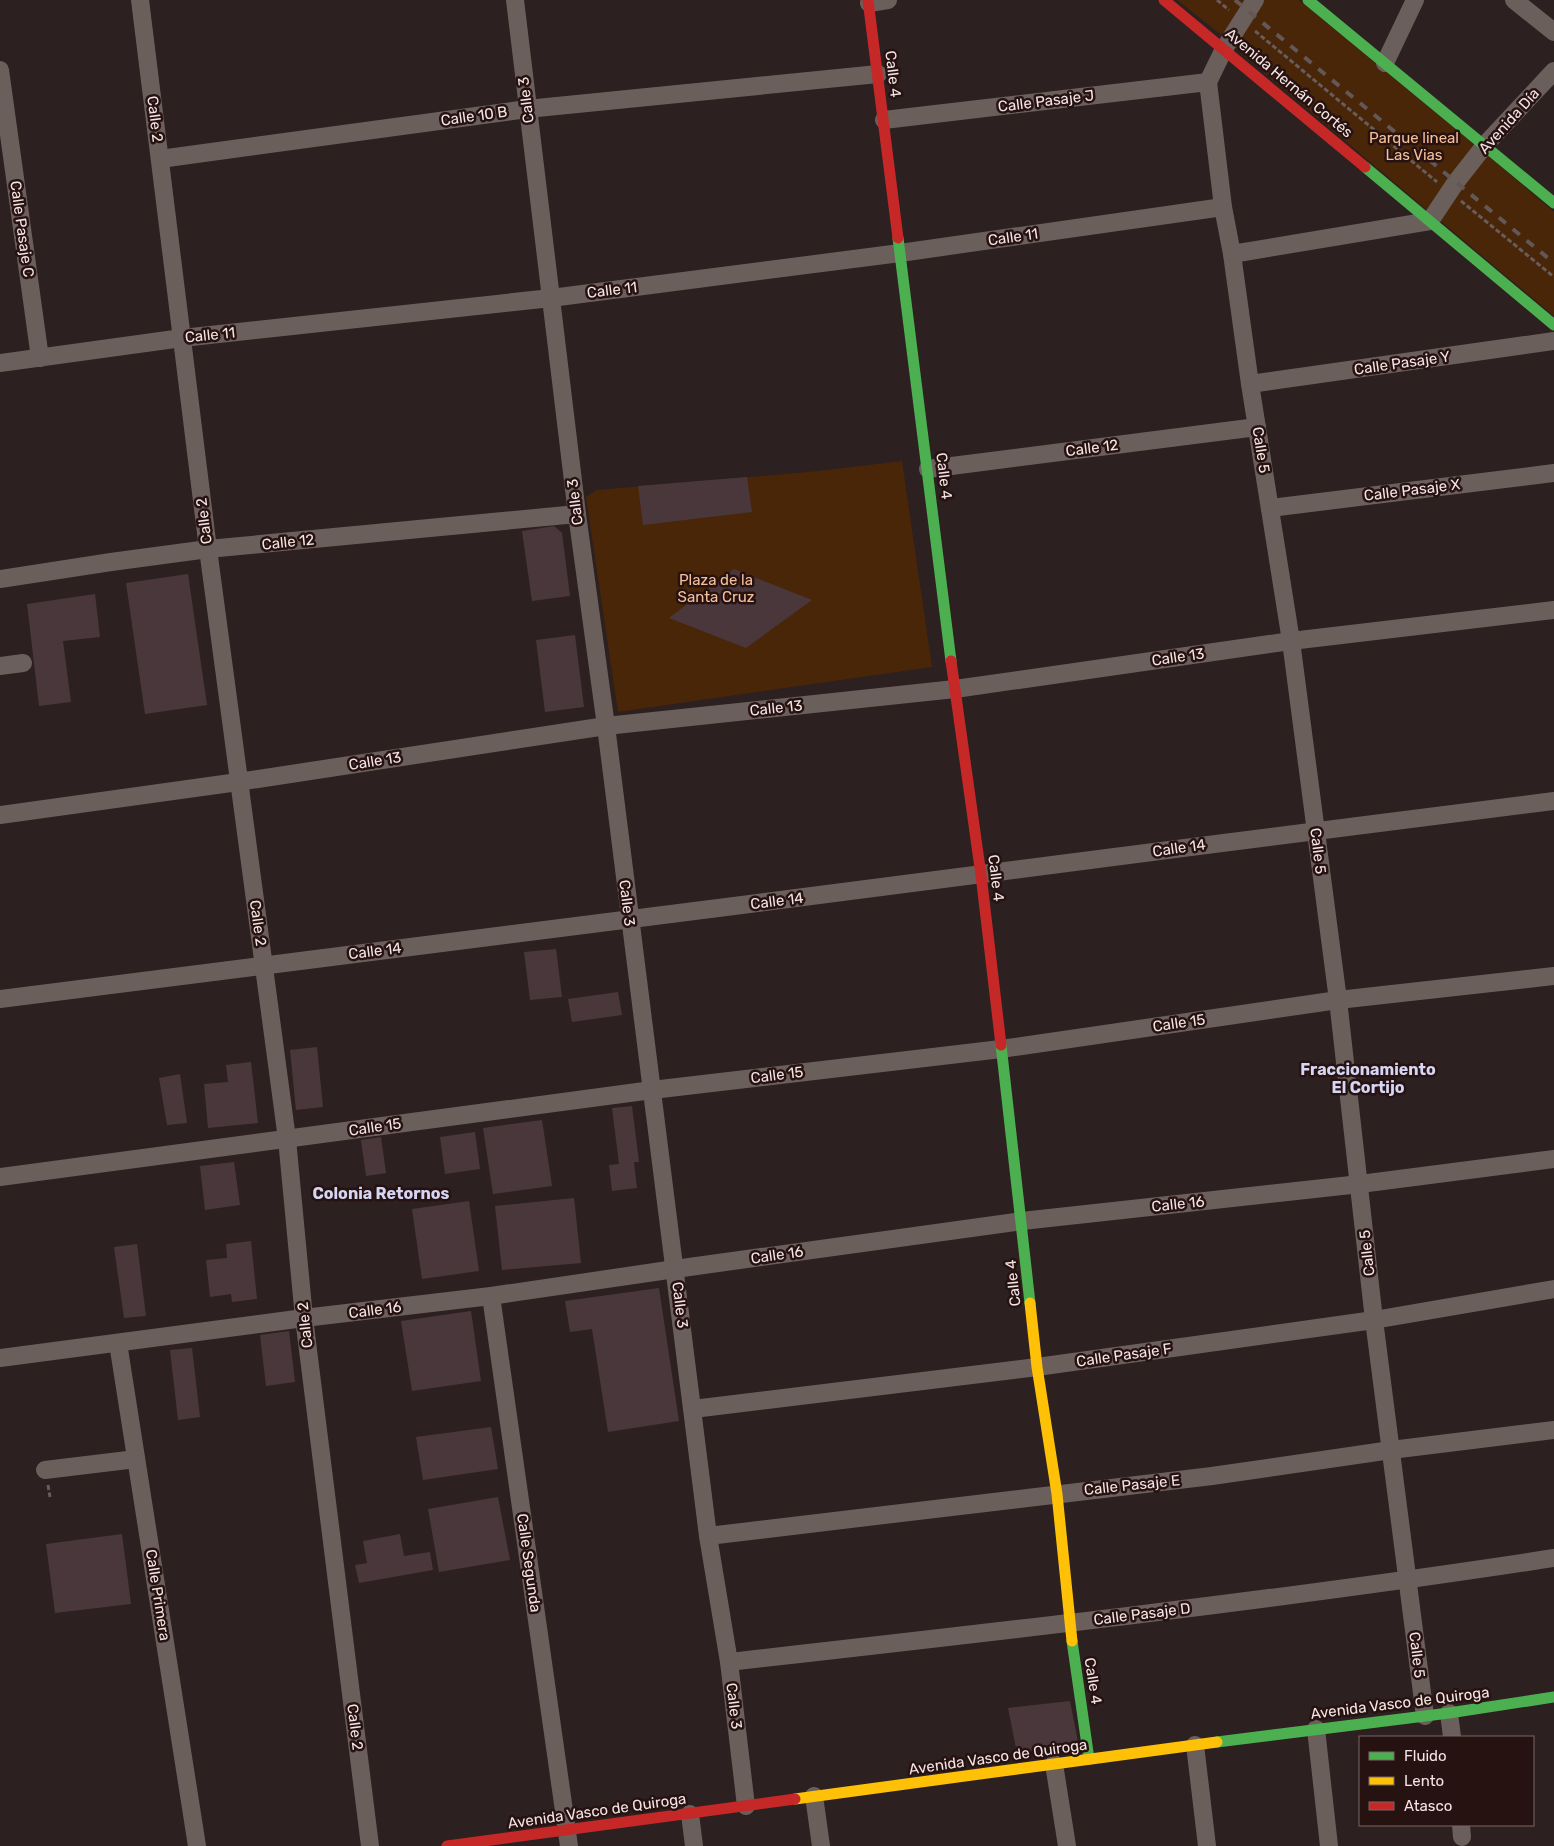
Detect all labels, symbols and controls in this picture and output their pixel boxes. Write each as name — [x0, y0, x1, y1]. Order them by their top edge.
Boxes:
street label: Avenida Hernán Cortés — [1222, 24, 1357, 142]
street label: Calle 4 — [881, 50, 905, 98]
street label: Calle 3 — [514, 76, 538, 124]
street label: Avenida Día — [1475, 85, 1543, 157]
street label: Calle Pasaje J — [997, 86, 1095, 116]
street label: Calle 2 — [143, 95, 167, 143]
street label: Calle 10 B — [439, 102, 509, 130]
park label: Parque lineal Las Vias — [1369, 129, 1459, 164]
street label: Calle Pasaje C — [6, 180, 38, 278]
street label: Calle 11 — [987, 225, 1039, 249]
street label: Calle 11 — [586, 278, 638, 302]
street label: Calle 11 — [184, 323, 236, 347]
street label: Calle Pasaje Y — [1353, 347, 1451, 379]
street label: Calle 5 — [1248, 426, 1274, 474]
street label: Calle 12 — [1065, 436, 1120, 460]
street label: Calle 4 — [932, 452, 956, 500]
street label: Calle Pasaje X — [1363, 475, 1462, 505]
street label: Calle 3 — [563, 478, 587, 526]
street label: Calle 2 — [192, 497, 216, 545]
street label: Calle 12 — [261, 530, 315, 554]
park label: Plaza de la Santa Cruz — [678, 571, 755, 606]
street label: Calle 13 — [1150, 644, 1206, 670]
street label: Calle 13 — [749, 696, 803, 720]
street label: Calle 13 — [347, 748, 403, 774]
street label: Calle 5 — [1306, 827, 1330, 875]
street label: Calle 14 — [1151, 835, 1207, 861]
street label: Calle 4 — [984, 854, 1008, 902]
street label: Calle 3 — [615, 879, 639, 927]
street label: Calle 14 — [749, 889, 805, 913]
street label: Calle 2 — [246, 899, 270, 947]
street label: Calle 14 — [347, 939, 403, 963]
street label: Calle 15 — [1152, 1010, 1207, 1036]
district label: Fraccionamiento El Cortijo — [1300, 1060, 1436, 1097]
street label: Calle 15 — [750, 1063, 804, 1087]
street label: Calle 15 — [348, 1114, 403, 1140]
district label: Colonia Retornos — [313, 1184, 450, 1203]
street label: Calle 16 — [1151, 1192, 1205, 1216]
street label: Calle 5 — [1356, 1229, 1378, 1277]
street label: Calle 16 — [749, 1242, 805, 1268]
street label: Calle 4 — [1002, 1259, 1024, 1307]
street label: Calle 3 — [668, 1281, 692, 1329]
street label: Calle 16 — [348, 1298, 402, 1322]
street label: Calle 2 — [294, 1301, 316, 1349]
street label: Calle Pasaje F — [1075, 1339, 1173, 1371]
street label: Calle Pasaje E — [1083, 1471, 1181, 1499]
street label: Calle Segunda — [513, 1512, 545, 1614]
street label: Calle Primera — [142, 1548, 174, 1642]
street label: Calle Pasaje D — [1092, 1599, 1192, 1629]
street label: Calle 5 — [1405, 1631, 1429, 1679]
street label: Calle 4 — [1080, 1656, 1106, 1706]
street label: Calle 3 — [722, 1682, 746, 1730]
street label: Avenida Vasco de Quiroga — [1310, 1683, 1490, 1723]
street label: Calle 2 — [343, 1703, 367, 1751]
street label: Avenida Vasco de Quiroga — [908, 1736, 1088, 1778]
legend — [1359, 1736, 1534, 1826]
text: Fluido — [1404, 1747, 1447, 1765]
text: Lento — [1404, 1772, 1444, 1790]
street label: Avenida Vasco de Quiroga — [507, 1790, 687, 1832]
text: Atasco — [1404, 1797, 1452, 1815]

